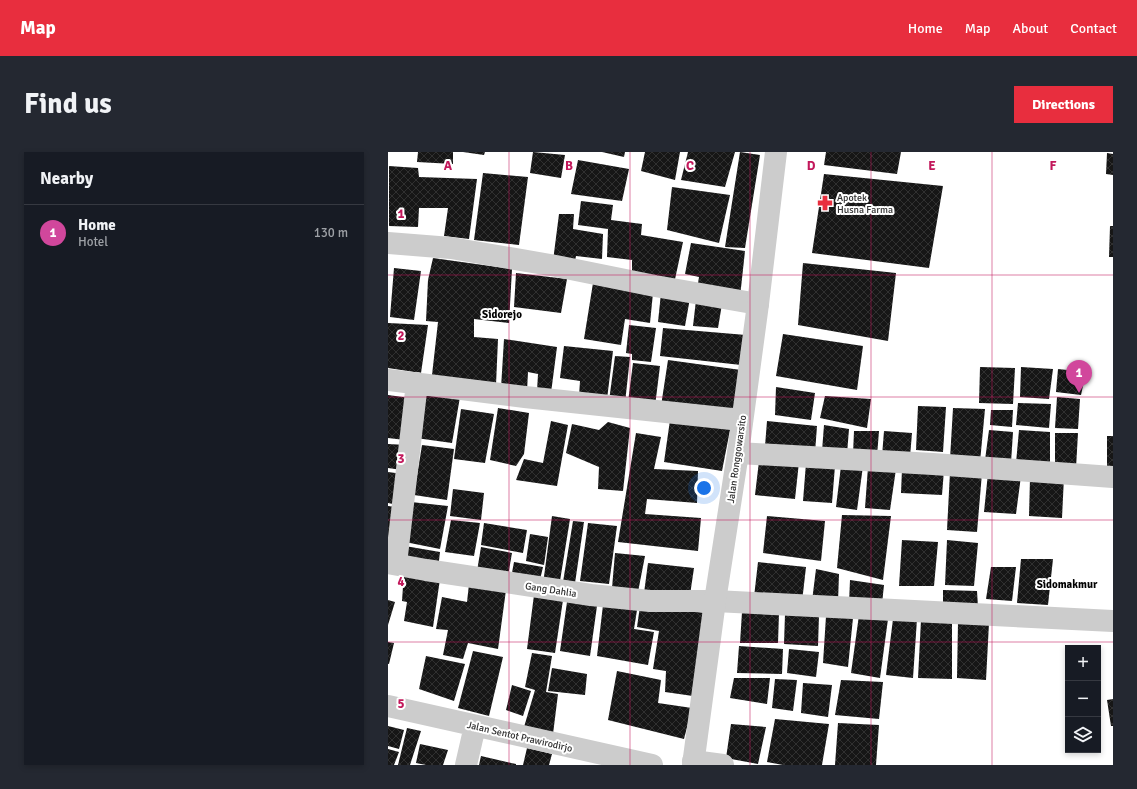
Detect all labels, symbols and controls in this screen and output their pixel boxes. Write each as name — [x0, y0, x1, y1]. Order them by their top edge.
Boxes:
text: Map — [20, 16, 56, 40]
text: Home — [908, 20, 943, 37]
text: Map — [965, 20, 990, 37]
text: About — [1012, 20, 1048, 37]
text: Contact — [1070, 20, 1117, 37]
button: Directions — [1014, 86, 1113, 123]
text: Find us — [24, 87, 112, 121]
text: A — [444, 158, 453, 174]
text: B — [565, 158, 573, 174]
text: C — [686, 158, 694, 174]
text: D — [807, 158, 816, 174]
text: E — [928, 158, 936, 174]
text: F — [1050, 158, 1057, 174]
text: Nearby — [40, 168, 93, 189]
place label: Apotek Husna Farma — [837, 192, 893, 216]
pharmacy icon: Apotek Husna Farma — [816, 194, 834, 212]
text: 1 — [397, 206, 405, 222]
text: Home — [78, 216, 116, 234]
text: 1 — [49, 225, 57, 241]
text: 130 m — [314, 225, 348, 241]
text: Hotel — [78, 234, 108, 250]
district label: Sidorejo — [482, 308, 522, 321]
text: 2 — [397, 328, 405, 344]
pin: 1 — [1066, 360, 1092, 393]
street label: Jalan Ronggowarsito — [725, 414, 749, 504]
text: 3 — [397, 451, 405, 467]
your location — [694, 478, 714, 498]
text: 4 — [397, 574, 405, 590]
district label: Sidomakmur — [1037, 578, 1098, 591]
street label: Gang Dahlia — [524, 580, 577, 600]
map controls — [1065, 645, 1101, 753]
button: + — [1065, 645, 1101, 681]
button: − — [1065, 681, 1101, 717]
text: 5 — [397, 696, 405, 712]
button: layers — [1065, 717, 1101, 753]
street label: Jalan Sentot Prawirodirjo — [466, 719, 574, 755]

